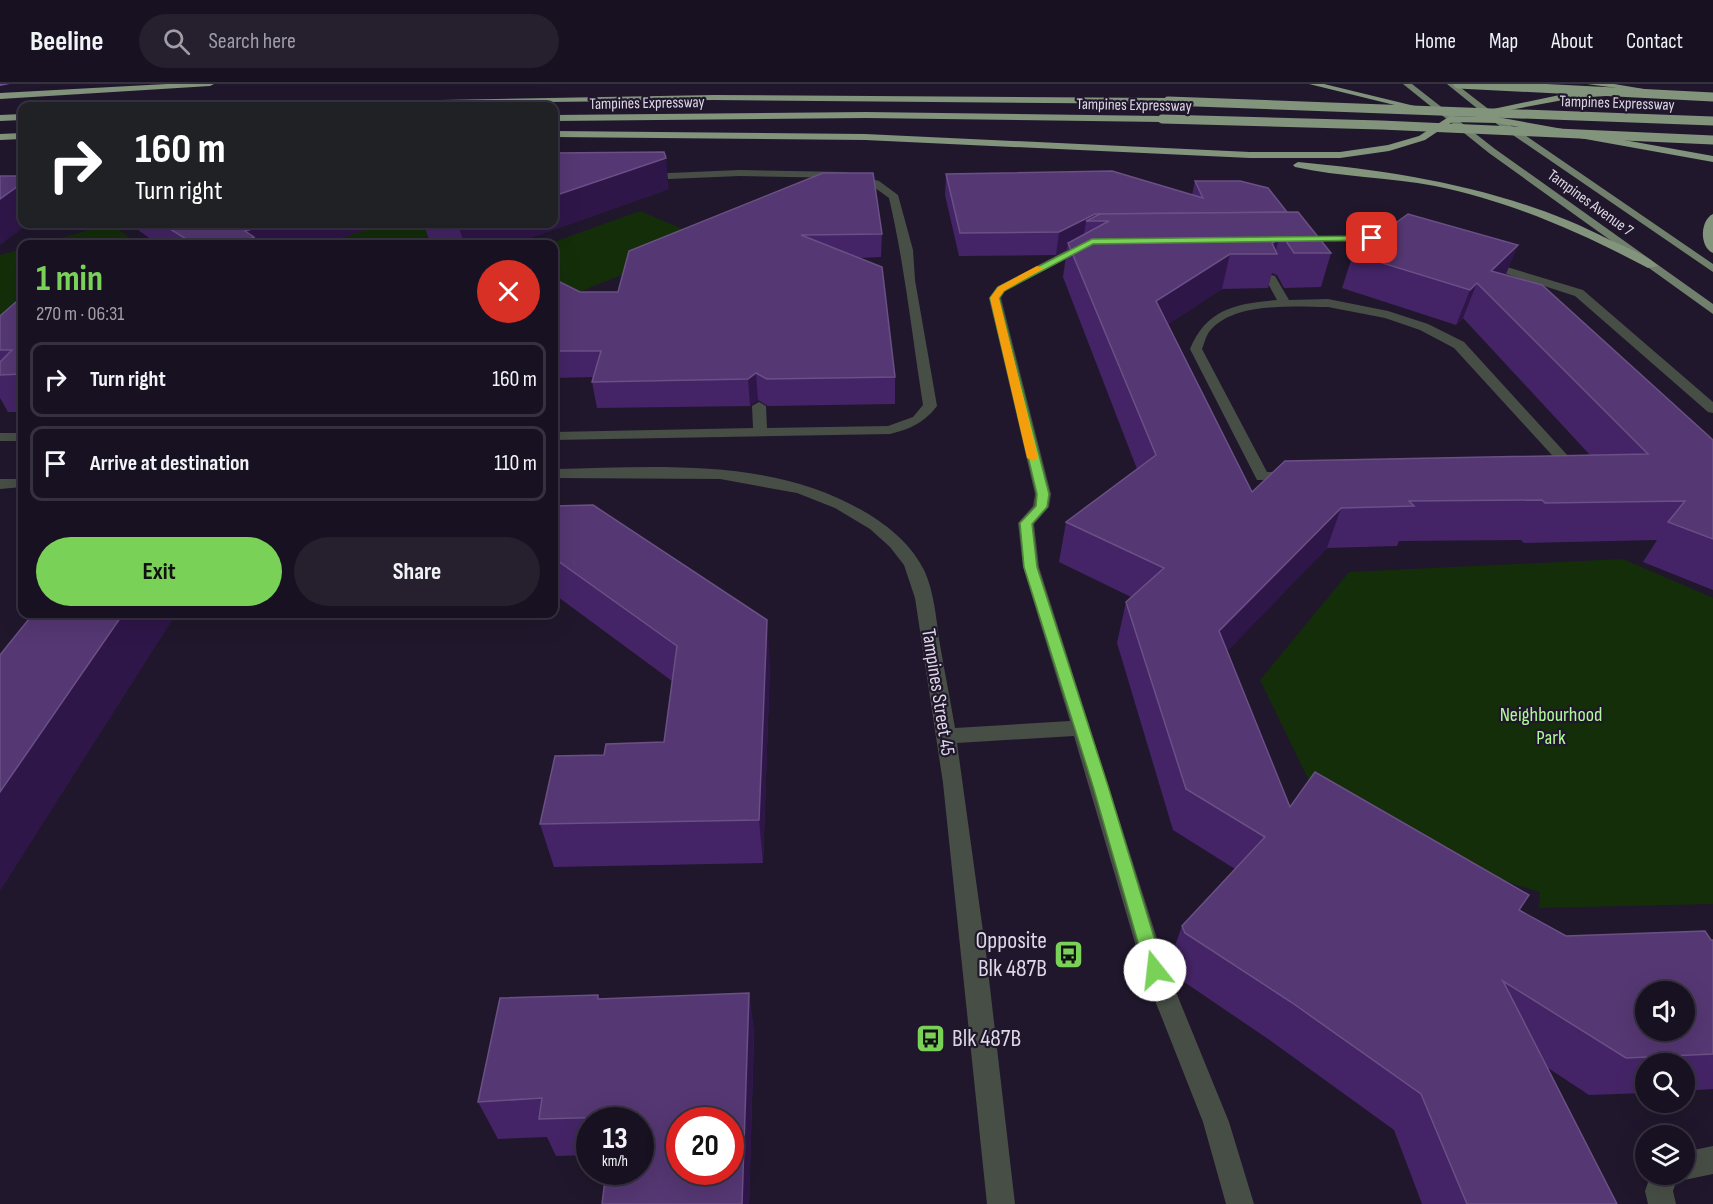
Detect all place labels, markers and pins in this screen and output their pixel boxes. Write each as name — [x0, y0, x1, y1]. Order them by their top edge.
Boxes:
pin — [1346, 212, 1397, 263]
place label: Opposite Blk 487B — [975, 926, 1047, 983]
bus stop icon: Opposite Blk 487B — [1052, 938, 1084, 970]
bus stop icon: Blk 487B — [915, 1022, 947, 1054]
place label: Blk 487B — [952, 1024, 1021, 1053]

